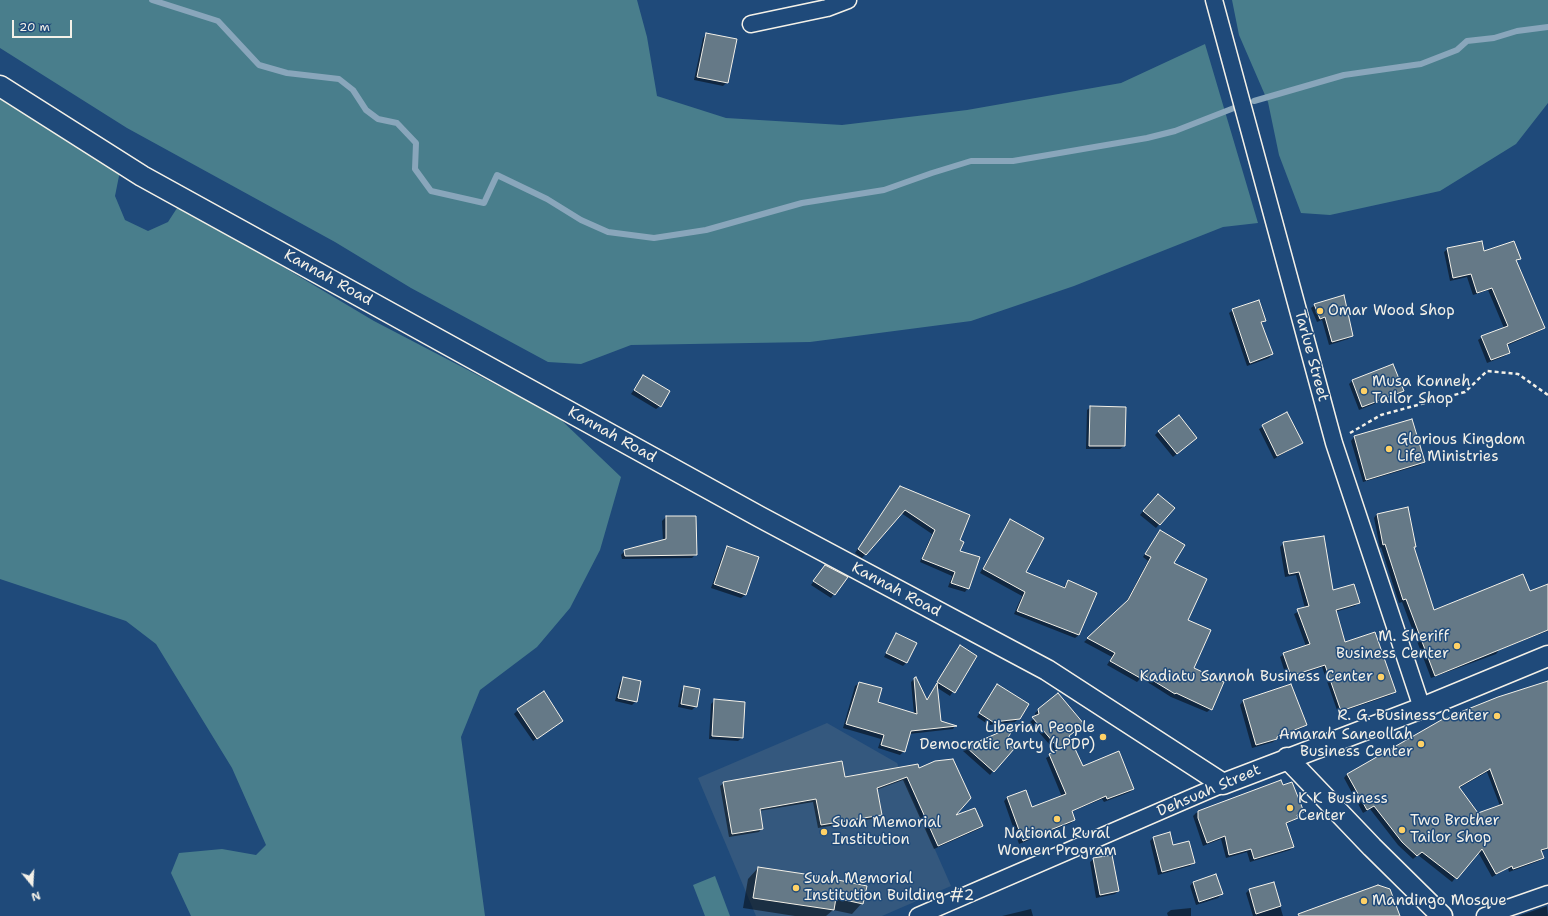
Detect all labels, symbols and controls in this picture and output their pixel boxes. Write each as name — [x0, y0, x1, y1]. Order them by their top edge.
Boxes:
scale bar — [14, 12, 74, 38]
text: 20 m — [19, 19, 50, 35]
street label: Kannah Road — [281, 246, 375, 310]
place label: Omar Wood Shop — [1328, 302, 1455, 320]
marker: Omar Wood Shop — [1315, 306, 1325, 316]
street label: Tarlue Street — [1290, 308, 1332, 404]
place label: Musa Konneh Tailor Shop — [1372, 373, 1471, 408]
marker: Musa Konneh Tailor Shop — [1359, 386, 1369, 396]
street label: Kannah Road — [565, 403, 659, 467]
place label: Glorious Kingdom Life Ministries — [1397, 431, 1525, 466]
marker: Glorious Kingdom Life Ministries — [1384, 444, 1394, 454]
street label: Kannah Road — [848, 559, 944, 621]
place label: M. Sheriff Business Center — [1336, 628, 1449, 663]
marker: M. Sheriff Business Center — [1452, 641, 1462, 651]
place label: Kadiatu Sannoh Business Center — [1140, 668, 1373, 686]
marker: Kadiatu Sannoh Business Center — [1376, 672, 1386, 682]
place label: R. G. Business Center — [1337, 707, 1489, 725]
marker: R. G. Business Center — [1492, 711, 1502, 721]
place label: Liberian People Democratic Party (LPDP) — [920, 719, 1095, 754]
place label: Amarah Saneollah Business Center — [1279, 726, 1413, 761]
marker: Liberian People Democratic Party (LPDP) — [1098, 732, 1108, 742]
marker: Amarah Saneollah Business Center — [1416, 739, 1426, 749]
street label: Dehsuah Street — [1154, 761, 1264, 821]
place label: K K Business Center — [1298, 790, 1388, 825]
marker: K K Business Center — [1285, 803, 1295, 813]
place label: Two Brother Tailor Shop — [1410, 812, 1500, 847]
place label: Suah Memorial Institution — [832, 814, 941, 849]
marker: National Rural Women Program — [1052, 814, 1062, 824]
place label: National Rural Women Program — [997, 825, 1117, 860]
marker: Two Brother Tailor Shop — [1397, 825, 1407, 835]
marker: Suah Memorial Institution — [819, 827, 829, 837]
north arrow — [12, 864, 52, 904]
place label: Suah Memorial Institution Building #2 — [804, 870, 974, 905]
marker: Suah Memorial Institution Building #2 — [791, 883, 801, 893]
text: N — [29, 887, 42, 904]
place label: Mandingo Mosque — [1372, 892, 1507, 910]
marker: Mandingo Mosque — [1359, 896, 1369, 906]

